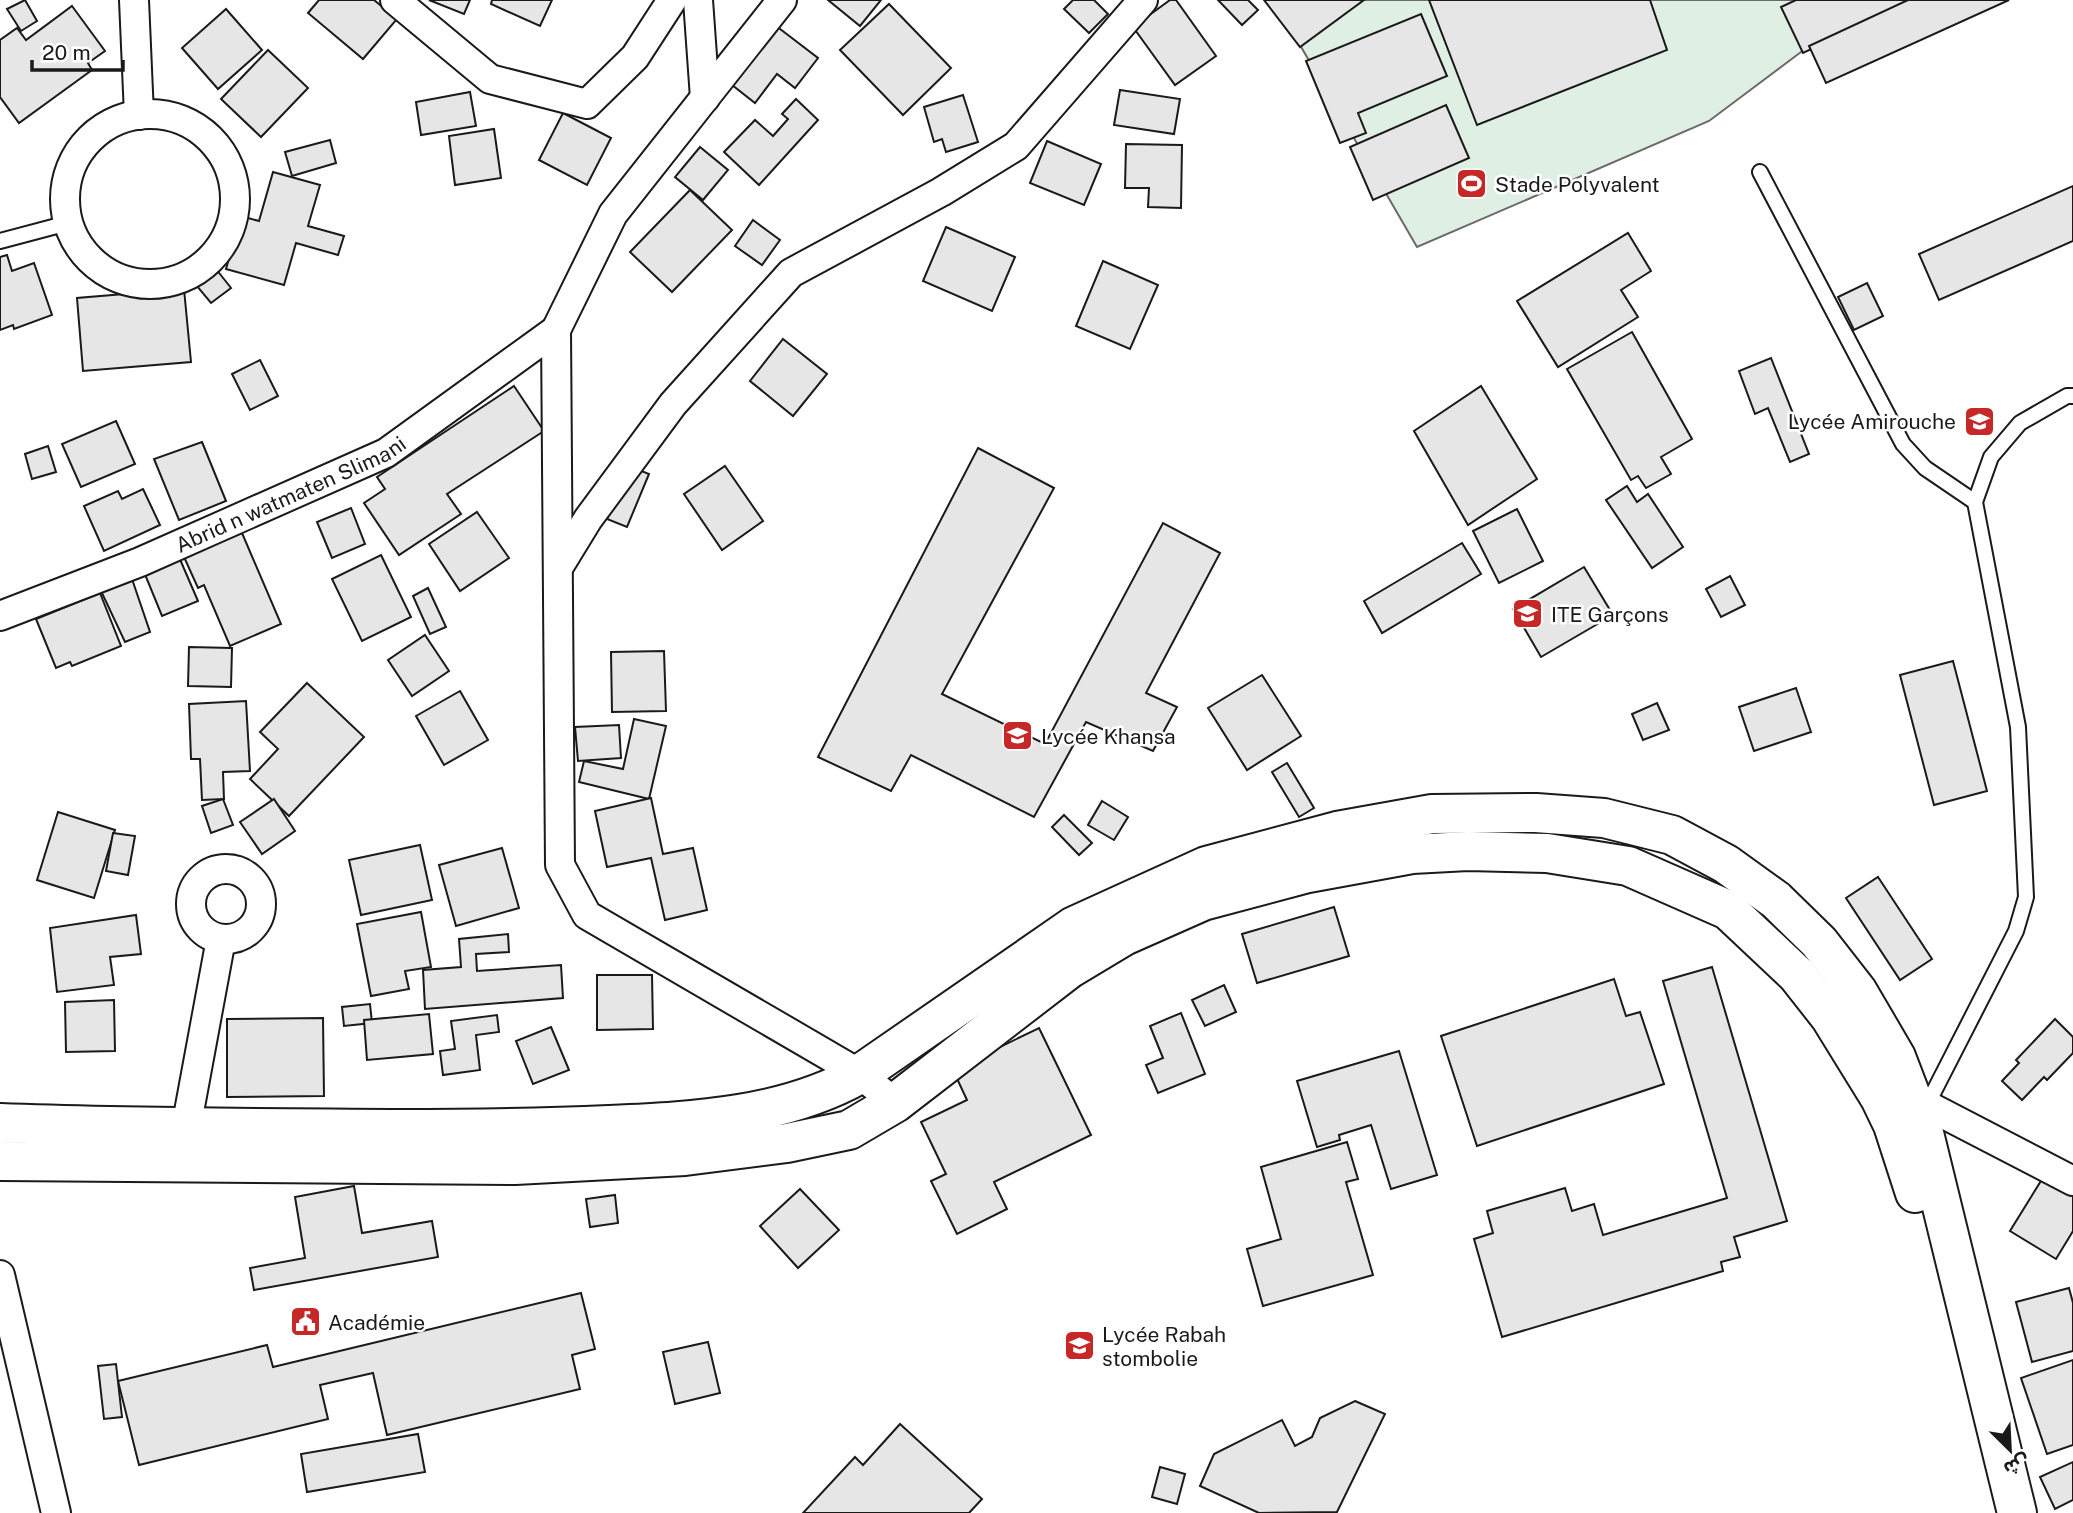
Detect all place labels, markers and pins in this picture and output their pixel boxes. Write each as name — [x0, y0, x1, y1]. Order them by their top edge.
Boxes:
sports icon: Stade Polyvalent — [1455, 167, 1489, 201]
place label: Stade Polyvalent — [1495, 172, 1660, 197]
school or university icon: Lycée Amirouche — [1962, 404, 1996, 438]
place label: Lycée Amirouche — [1788, 409, 1956, 434]
school or university icon: ITE Garçons — [1511, 597, 1545, 631]
place label: ITE Garçons — [1551, 602, 1669, 627]
school or university icon: Lycée Khansa — [1001, 719, 1035, 753]
place label: Lycée Khansa — [1041, 724, 1176, 749]
public building icon: Académie — [288, 1305, 322, 1339]
place label: Académie — [328, 1310, 425, 1335]
place label: Lycée Rabah stombolie — [1102, 1322, 1226, 1371]
school or university icon: Lycée Rabah stombolie — [1062, 1329, 1096, 1363]

